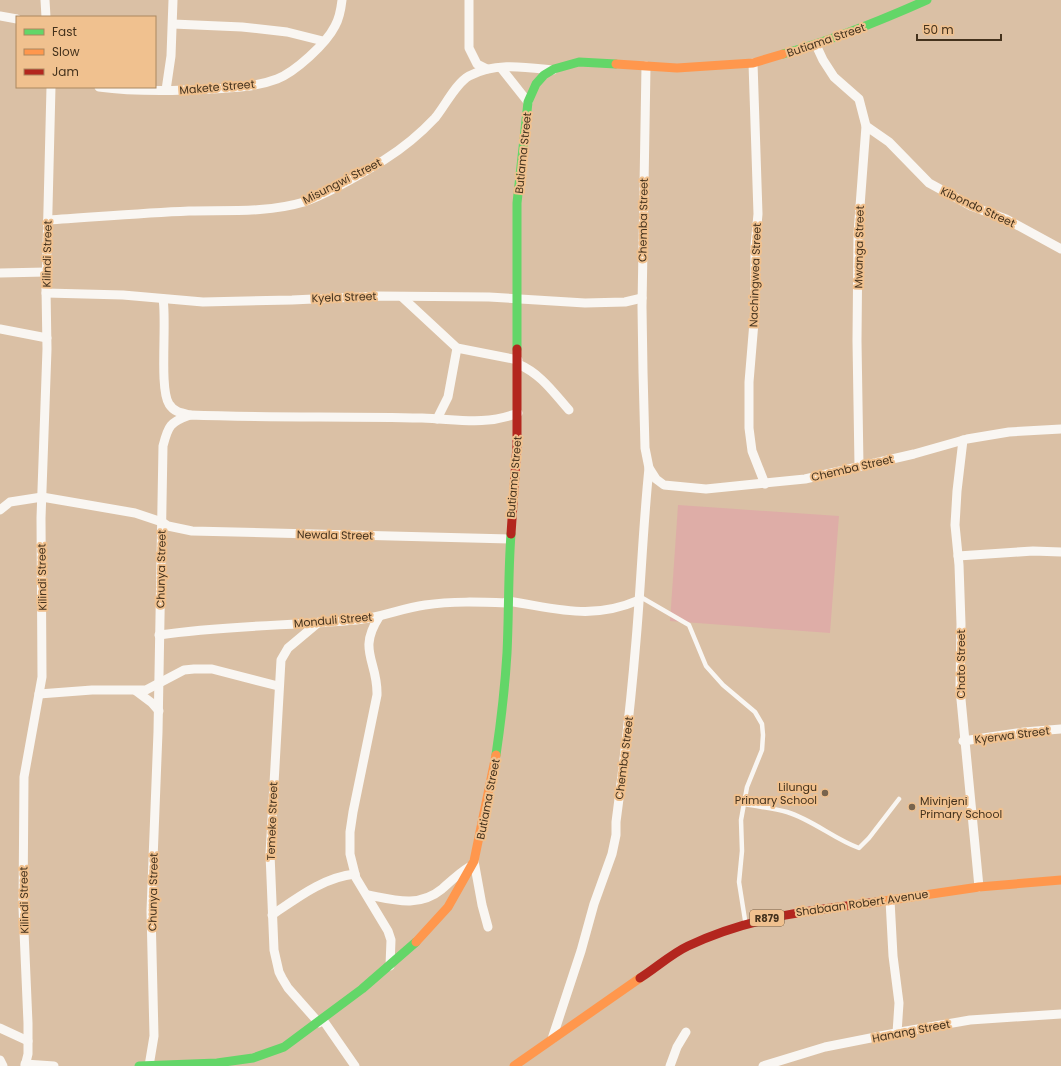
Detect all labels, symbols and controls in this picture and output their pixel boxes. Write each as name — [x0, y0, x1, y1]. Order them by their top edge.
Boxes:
legend — [16, 16, 156, 88]
scale bar — [917, 16, 1001, 42]
street label: Butiama Street — [785, 19, 867, 61]
text: 50 m — [923, 21, 954, 38]
text: Fast — [52, 23, 77, 40]
text: Slow — [52, 43, 80, 60]
text: Jam — [52, 63, 79, 80]
street label: Makete Street — [179, 76, 255, 98]
street label: Butiama Street — [511, 111, 535, 195]
street label: Misungwi Street — [300, 154, 384, 208]
street label: Chemba Street — [634, 178, 652, 262]
street label: Kibondo Street — [938, 183, 1018, 231]
street label: Mwanga Street — [850, 205, 868, 289]
street label: Kilindi Street — [38, 220, 56, 288]
street label: Nachingwea Street — [745, 223, 765, 327]
street label: Kyela Street — [311, 288, 377, 306]
street label: Butiama Street — [502, 436, 526, 518]
street label: Chemba Street — [809, 451, 895, 485]
street label: Newala Street — [297, 526, 373, 544]
street label: Chunya Street — [152, 530, 170, 608]
street label: Kilindi Street — [33, 543, 51, 611]
street label: Monduli Street — [293, 609, 373, 631]
street label: Chato Street — [953, 629, 969, 699]
street label: Chemba Street — [611, 715, 637, 801]
street label: Kyerwa Street — [974, 722, 1050, 748]
street label: Butiama Street — [472, 757, 504, 841]
place label: Lilungu Primary School — [735, 779, 817, 808]
street label: Temeke Street — [263, 781, 281, 861]
marker: Lilungu Primary School — [820, 788, 830, 798]
place label: Mivinjeni Primary School — [920, 793, 1002, 822]
marker: Mivinjeni Primary School — [907, 802, 917, 812]
street label: Chunya Street — [144, 853, 162, 931]
street label: Kilindi Street — [15, 866, 33, 934]
street label: Shabaan Robert Avenue — [795, 886, 929, 920]
road number: R879 — [750, 910, 784, 926]
street label: Hanang Street — [871, 1016, 951, 1046]

